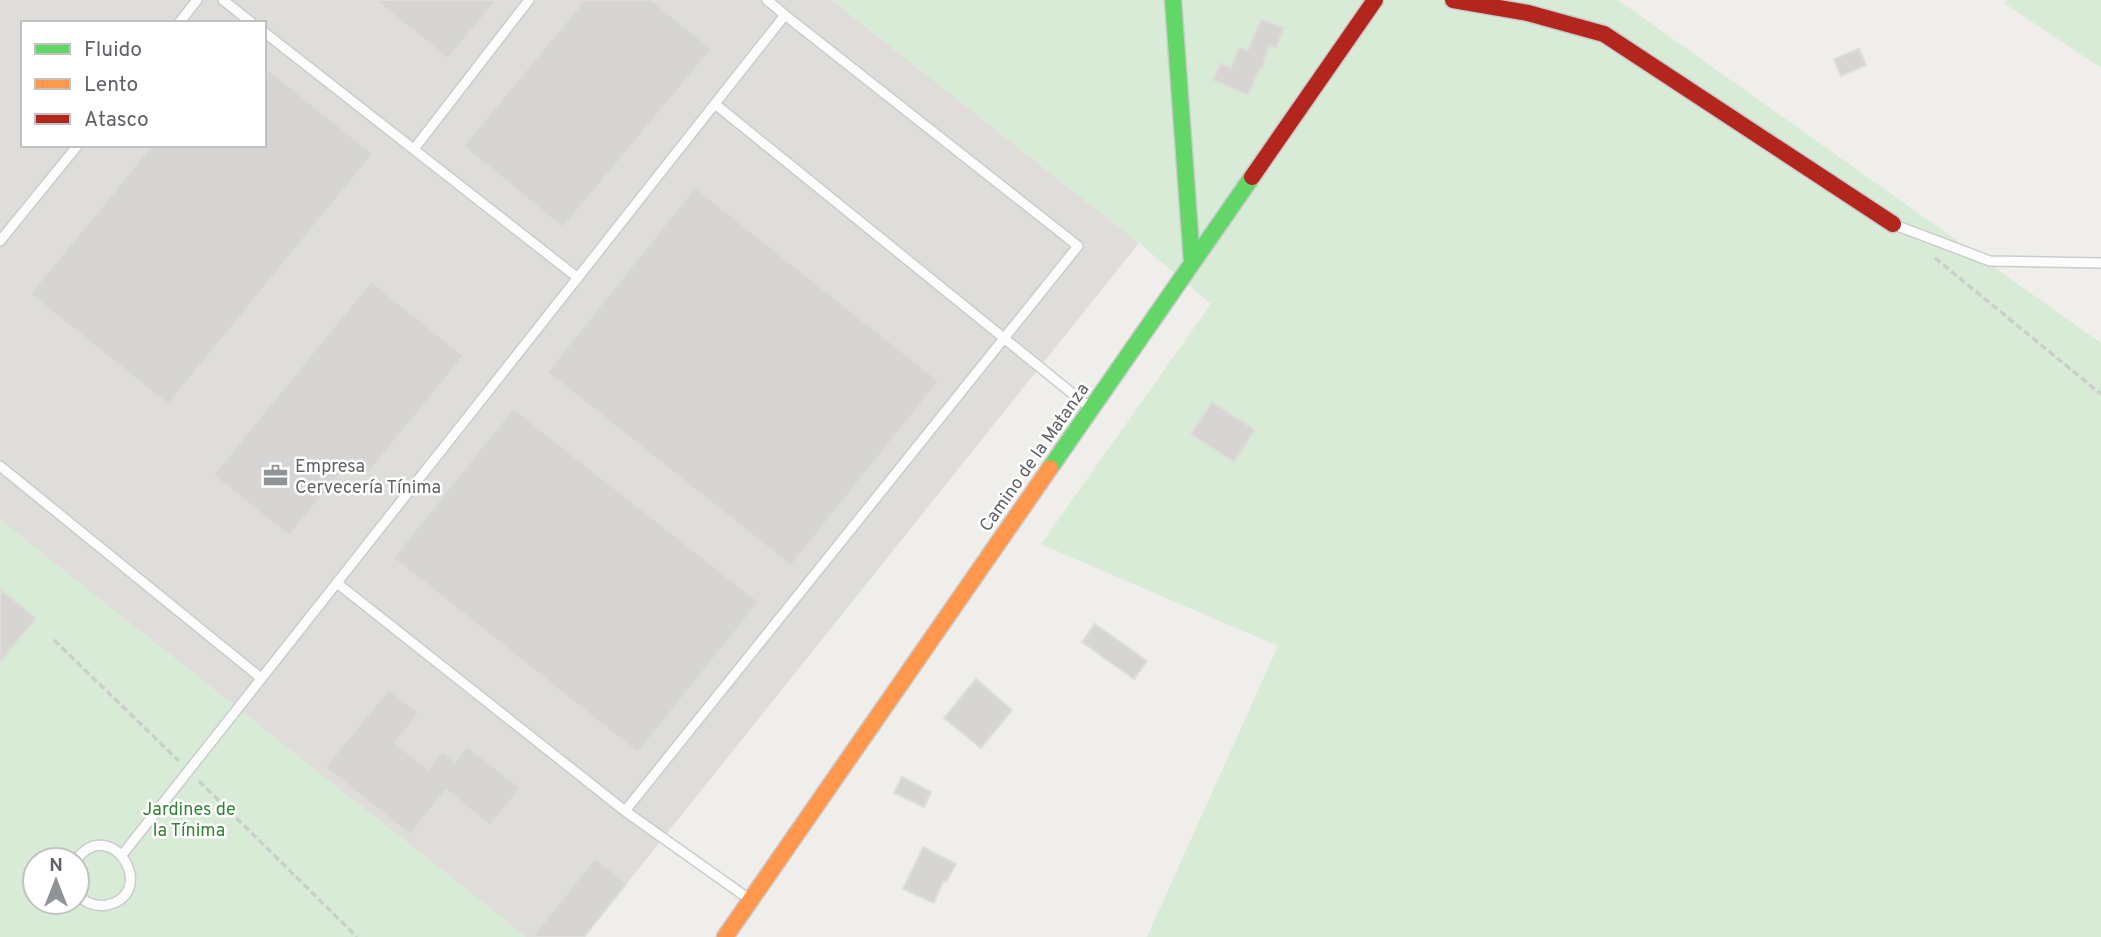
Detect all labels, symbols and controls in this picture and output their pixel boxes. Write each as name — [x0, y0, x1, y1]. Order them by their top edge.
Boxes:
legend — [21, 21, 266, 147]
text: Fluido — [84, 37, 142, 64]
text: Lento — [84, 72, 138, 99]
text: Atasco — [84, 107, 149, 134]
street label: Camino de la Matanza — [975, 379, 1095, 537]
place label: Empresa Cervecería Tínima — [295, 456, 441, 500]
office icon: Empresa Cervecería Tínima — [261, 462, 289, 490]
park label: Jardines de la Tínima — [142, 799, 236, 843]
north arrow — [21, 846, 91, 916]
text: N — [49, 854, 63, 878]

